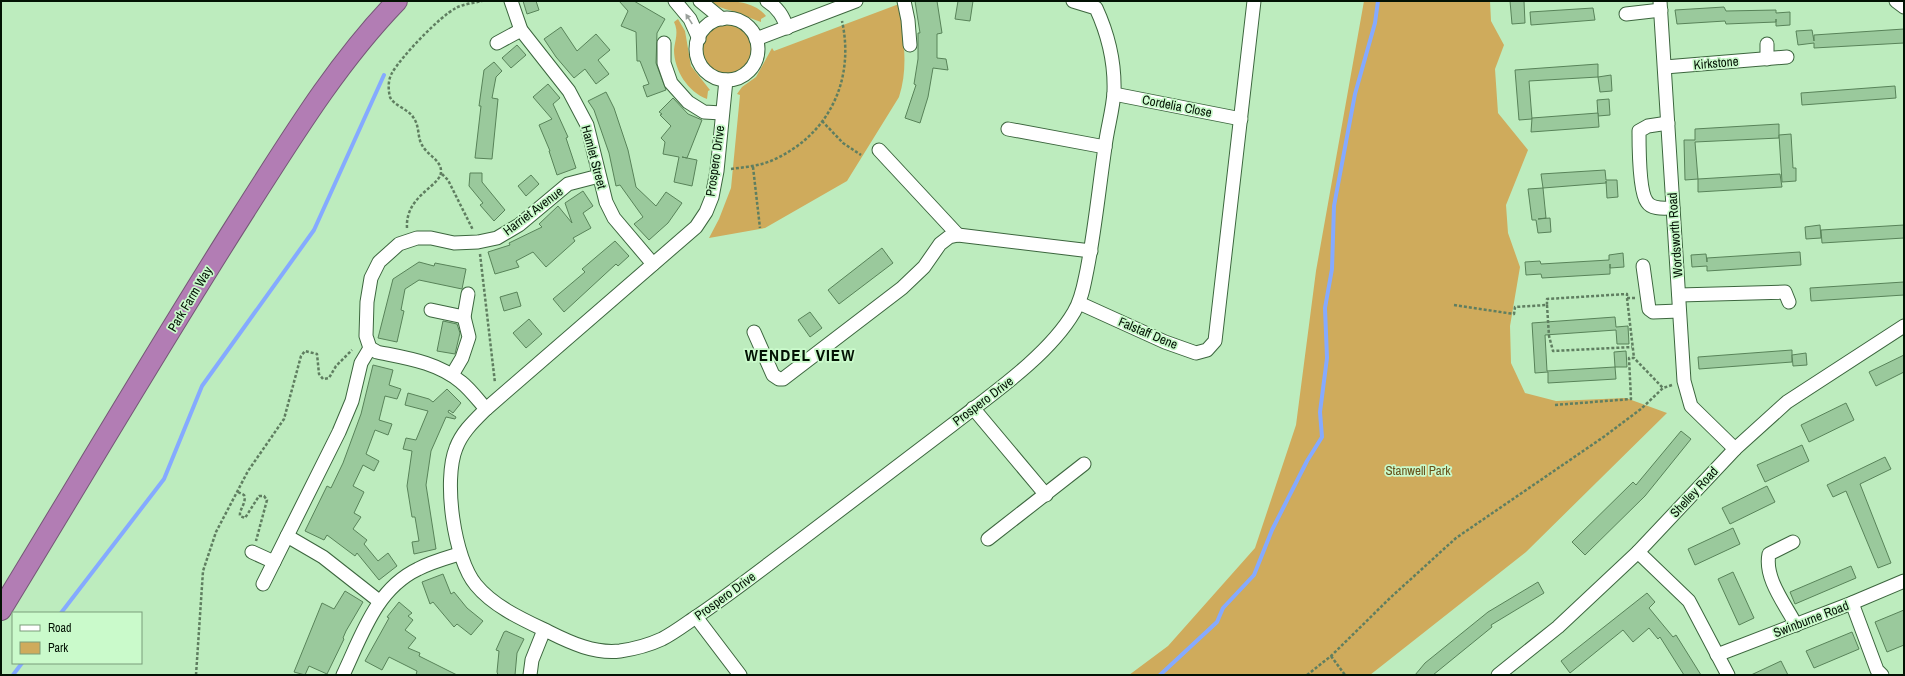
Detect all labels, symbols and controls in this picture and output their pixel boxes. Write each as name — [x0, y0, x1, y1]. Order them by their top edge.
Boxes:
one-way arrow — [685, 13, 692, 24]
street label: Kirkstone — [1693, 53, 1739, 73]
street label: Cordelia Close — [1141, 91, 1213, 121]
street label: Hamlet Street — [577, 123, 611, 191]
street label: Prospero Drive — [702, 124, 728, 198]
street label: Harriet Avenue — [500, 183, 566, 239]
street label: Wordsworth Road — [1664, 192, 1686, 278]
street label: Park Farm Way — [164, 263, 216, 335]
street label: Falstaff Dene — [1116, 313, 1180, 353]
district label: WENDEL VIEW — [745, 343, 855, 366]
street label: Prospero Drive — [949, 373, 1017, 429]
park label: Stanwell Park — [1385, 462, 1451, 479]
street label: Shelley Road — [1666, 463, 1722, 521]
street label: Prospero Drive — [691, 568, 759, 624]
street label: Swinburne Road — [1771, 597, 1851, 641]
legend — [12, 612, 142, 664]
text: Road — [48, 620, 72, 636]
text: Park — [48, 640, 68, 656]

